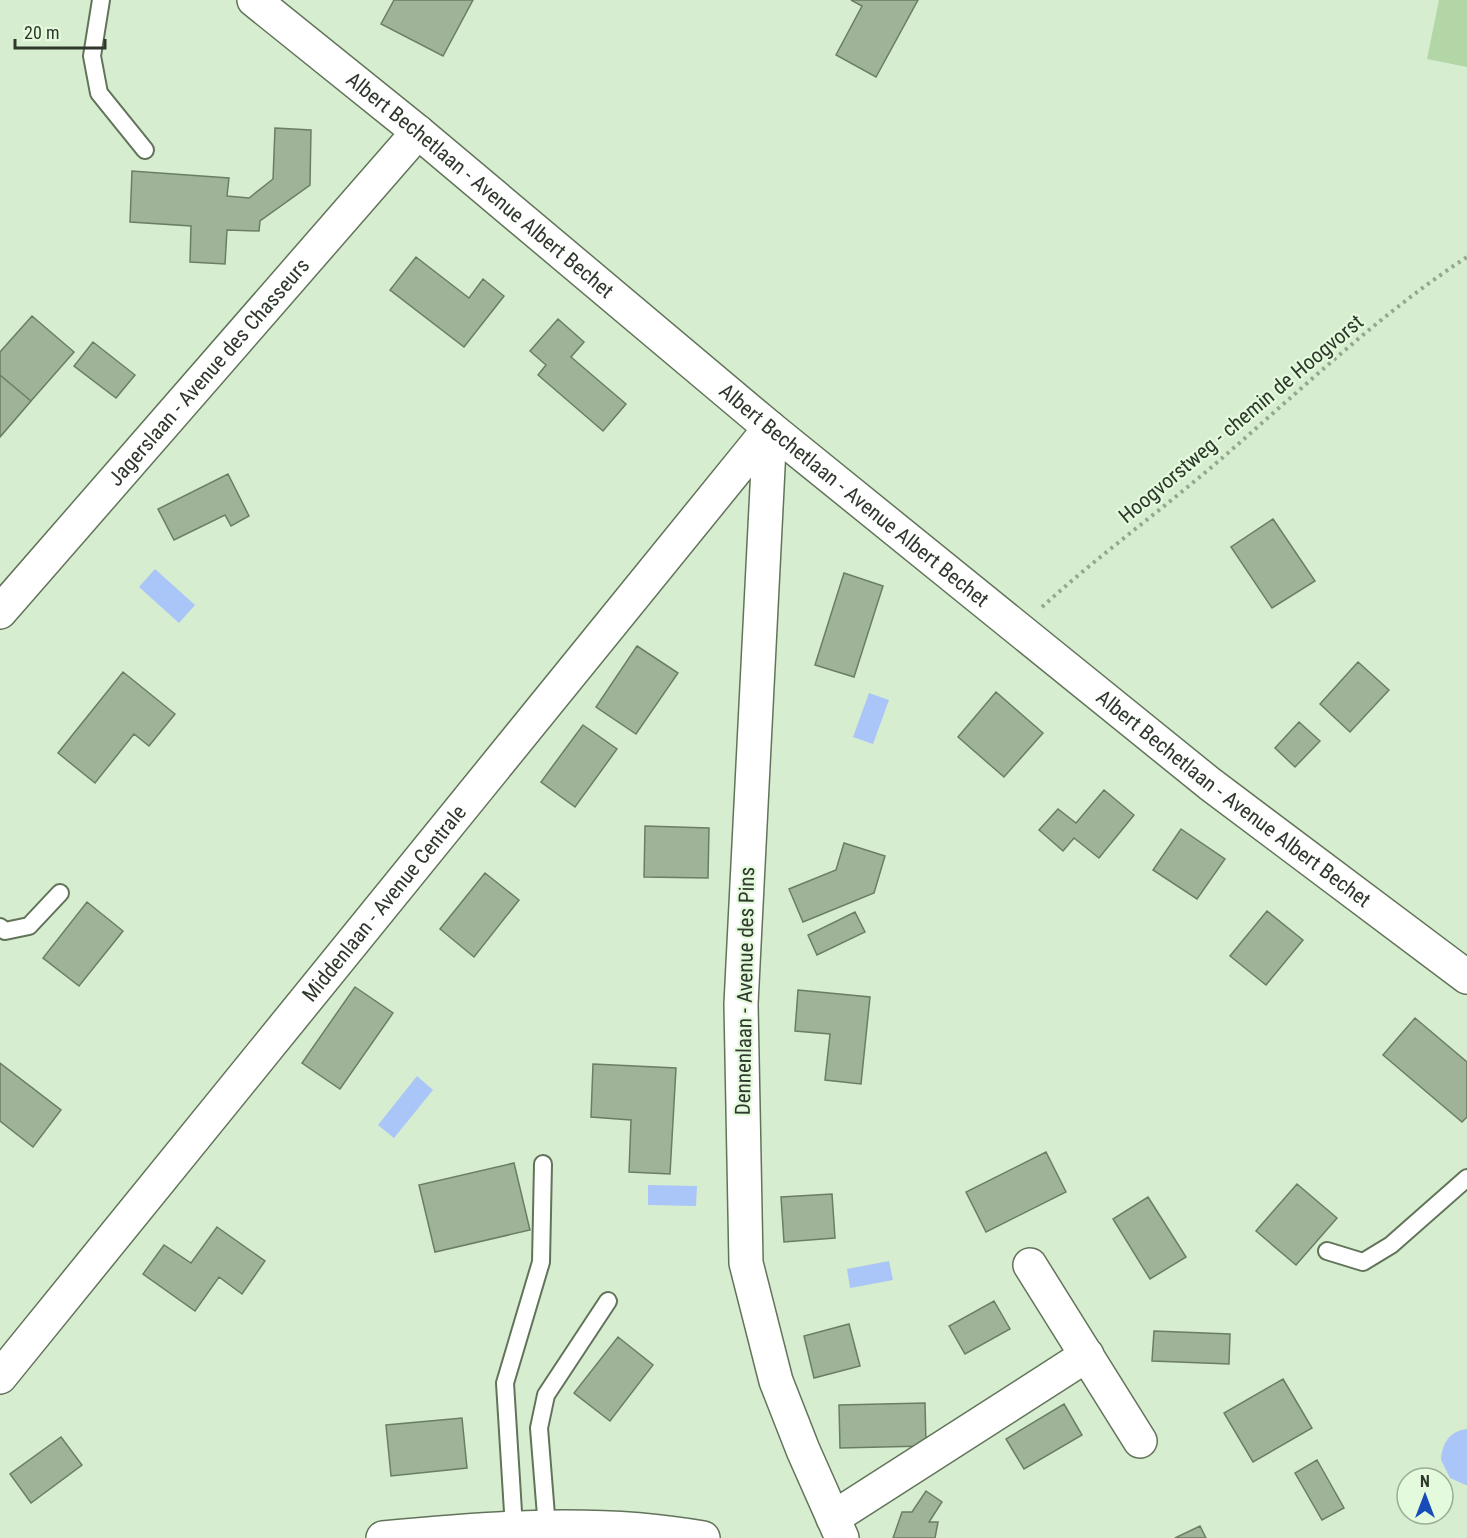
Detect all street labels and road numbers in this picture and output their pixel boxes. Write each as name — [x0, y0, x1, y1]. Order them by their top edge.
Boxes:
street label: Albert Bechetlaan - Avenue Albert Bechet — [342, 67, 618, 303]
street label: Jagerslaan - Avenue des Chasseurs — [103, 254, 314, 491]
street label: Hoogvorstweg - chemin de Hoogvorst — [1114, 310, 1368, 528]
street label: Albert Bechetlaan - Avenue Albert Bechet — [714, 379, 993, 612]
street label: Albert Bechetlaan - Avenue Albert Bechet — [1092, 685, 1375, 912]
street label: Middenlaan - Avenue Centrale — [298, 800, 471, 1006]
street label: Dennenlaan - Avenue des Pins — [731, 867, 759, 1115]

